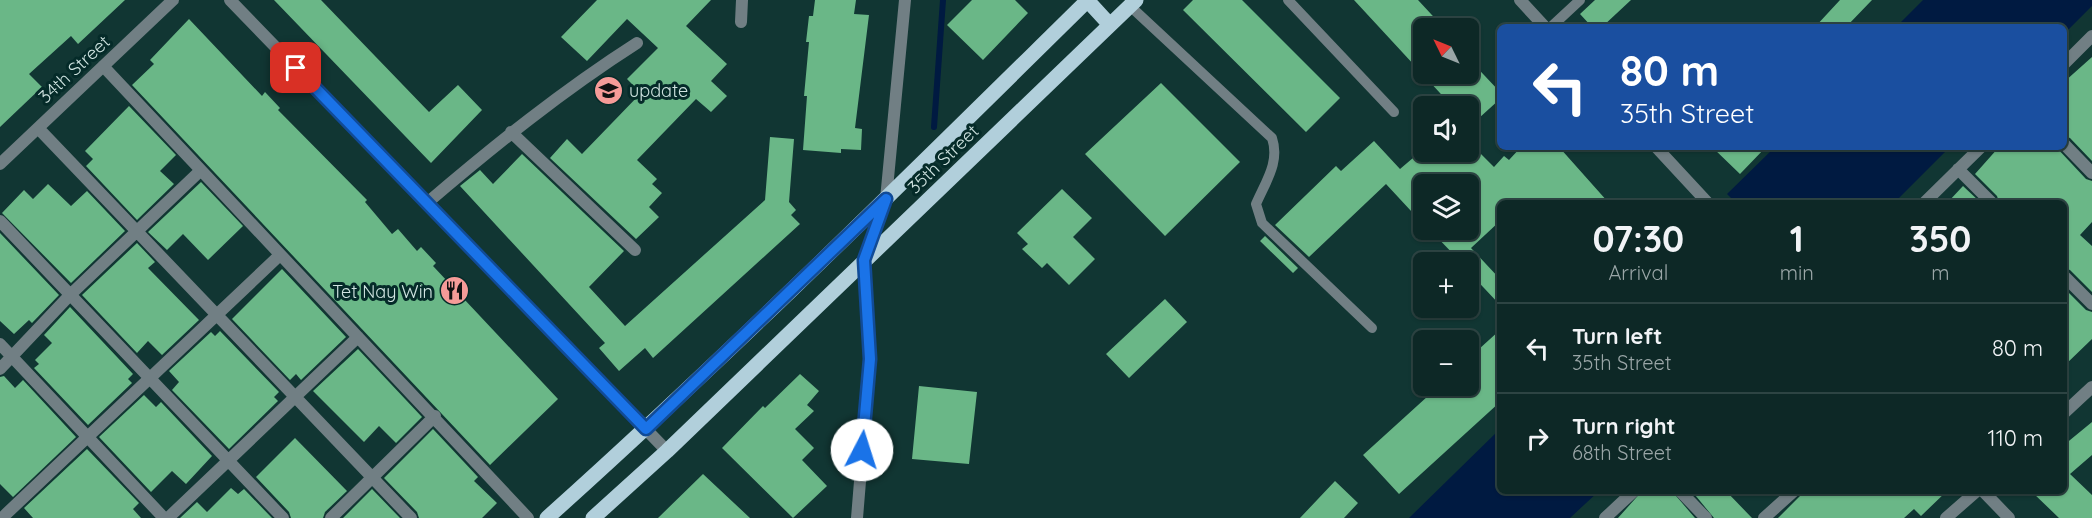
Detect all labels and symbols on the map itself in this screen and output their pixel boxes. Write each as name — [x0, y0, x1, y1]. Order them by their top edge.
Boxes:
north arrow — [1413, 18, 1479, 84]
street label: 34th Street — [33, 30, 115, 108]
pin — [270, 42, 321, 93]
school or university icon: update — [592, 74, 624, 106]
place label: update — [629, 79, 688, 102]
street label: 35th Street — [903, 120, 983, 198]
restaurant icon: Tet Nay Win — [438, 275, 470, 307]
place label: Tet Nay Win — [332, 280, 433, 303]
position arrow — [830, 418, 894, 482]

